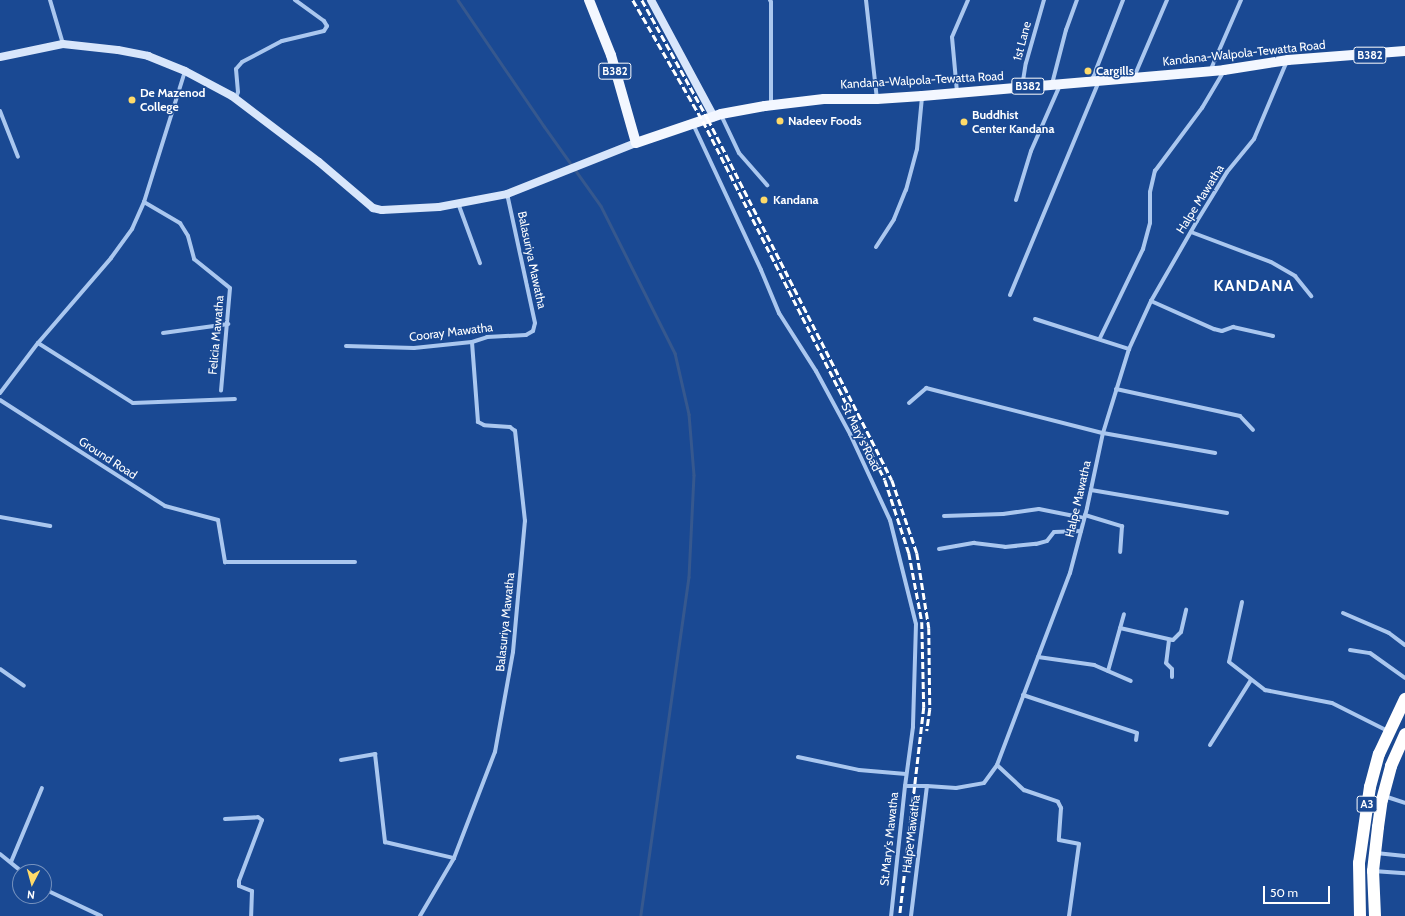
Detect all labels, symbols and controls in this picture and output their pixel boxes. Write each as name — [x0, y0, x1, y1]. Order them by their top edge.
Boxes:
street label: 1st Lane — [1010, 20, 1034, 62]
street label: Kandana-Walpola-Tewatta Road — [1162, 37, 1326, 69]
road number: B382 — [1353, 46, 1387, 64]
road number: B382 — [598, 62, 632, 80]
place label: Cargills — [1096, 64, 1134, 78]
marker: Cargills — [1083, 66, 1093, 76]
street label: Kandana-Walpola-Tewatta Road — [840, 69, 1004, 91]
road number: B382 — [1011, 77, 1045, 95]
place label: De Mazenod College — [140, 86, 205, 114]
marker: De Mazenod College — [127, 95, 137, 105]
place label: Buddhist Center Kandana — [972, 108, 1054, 136]
place label: Nadeev Foods — [788, 114, 862, 128]
marker: Nadeev Foods — [775, 116, 785, 126]
marker: Buddhist Center Kandana — [959, 117, 969, 127]
street label: Halpe Mawatha — [1173, 162, 1227, 236]
place label: Kandana — [773, 193, 818, 207]
marker: Kandana — [758, 194, 770, 206]
street label: Balasuriya Mawatha — [515, 210, 549, 310]
district label: KANDANA — [1214, 276, 1294, 296]
street label: Felicia Mawatha — [205, 295, 227, 375]
street label: Cooray Mawatha — [408, 320, 494, 344]
street label: St Mary's Road — [838, 400, 884, 474]
street label: Ground Road — [76, 434, 140, 482]
street label: Halpe Mawatha — [1062, 459, 1094, 539]
street label: Balasuriya Mawatha — [493, 572, 517, 672]
street label: St.Mary's Mawatha — [877, 791, 901, 887]
street label: Halpe Mawatha — [899, 794, 923, 874]
road number: A3 — [1356, 795, 1378, 813]
north arrow — [12, 864, 52, 904]
scale bar — [1265, 878, 1332, 904]
text: 50 m — [1270, 885, 1298, 900]
text: N — [26, 888, 35, 902]

